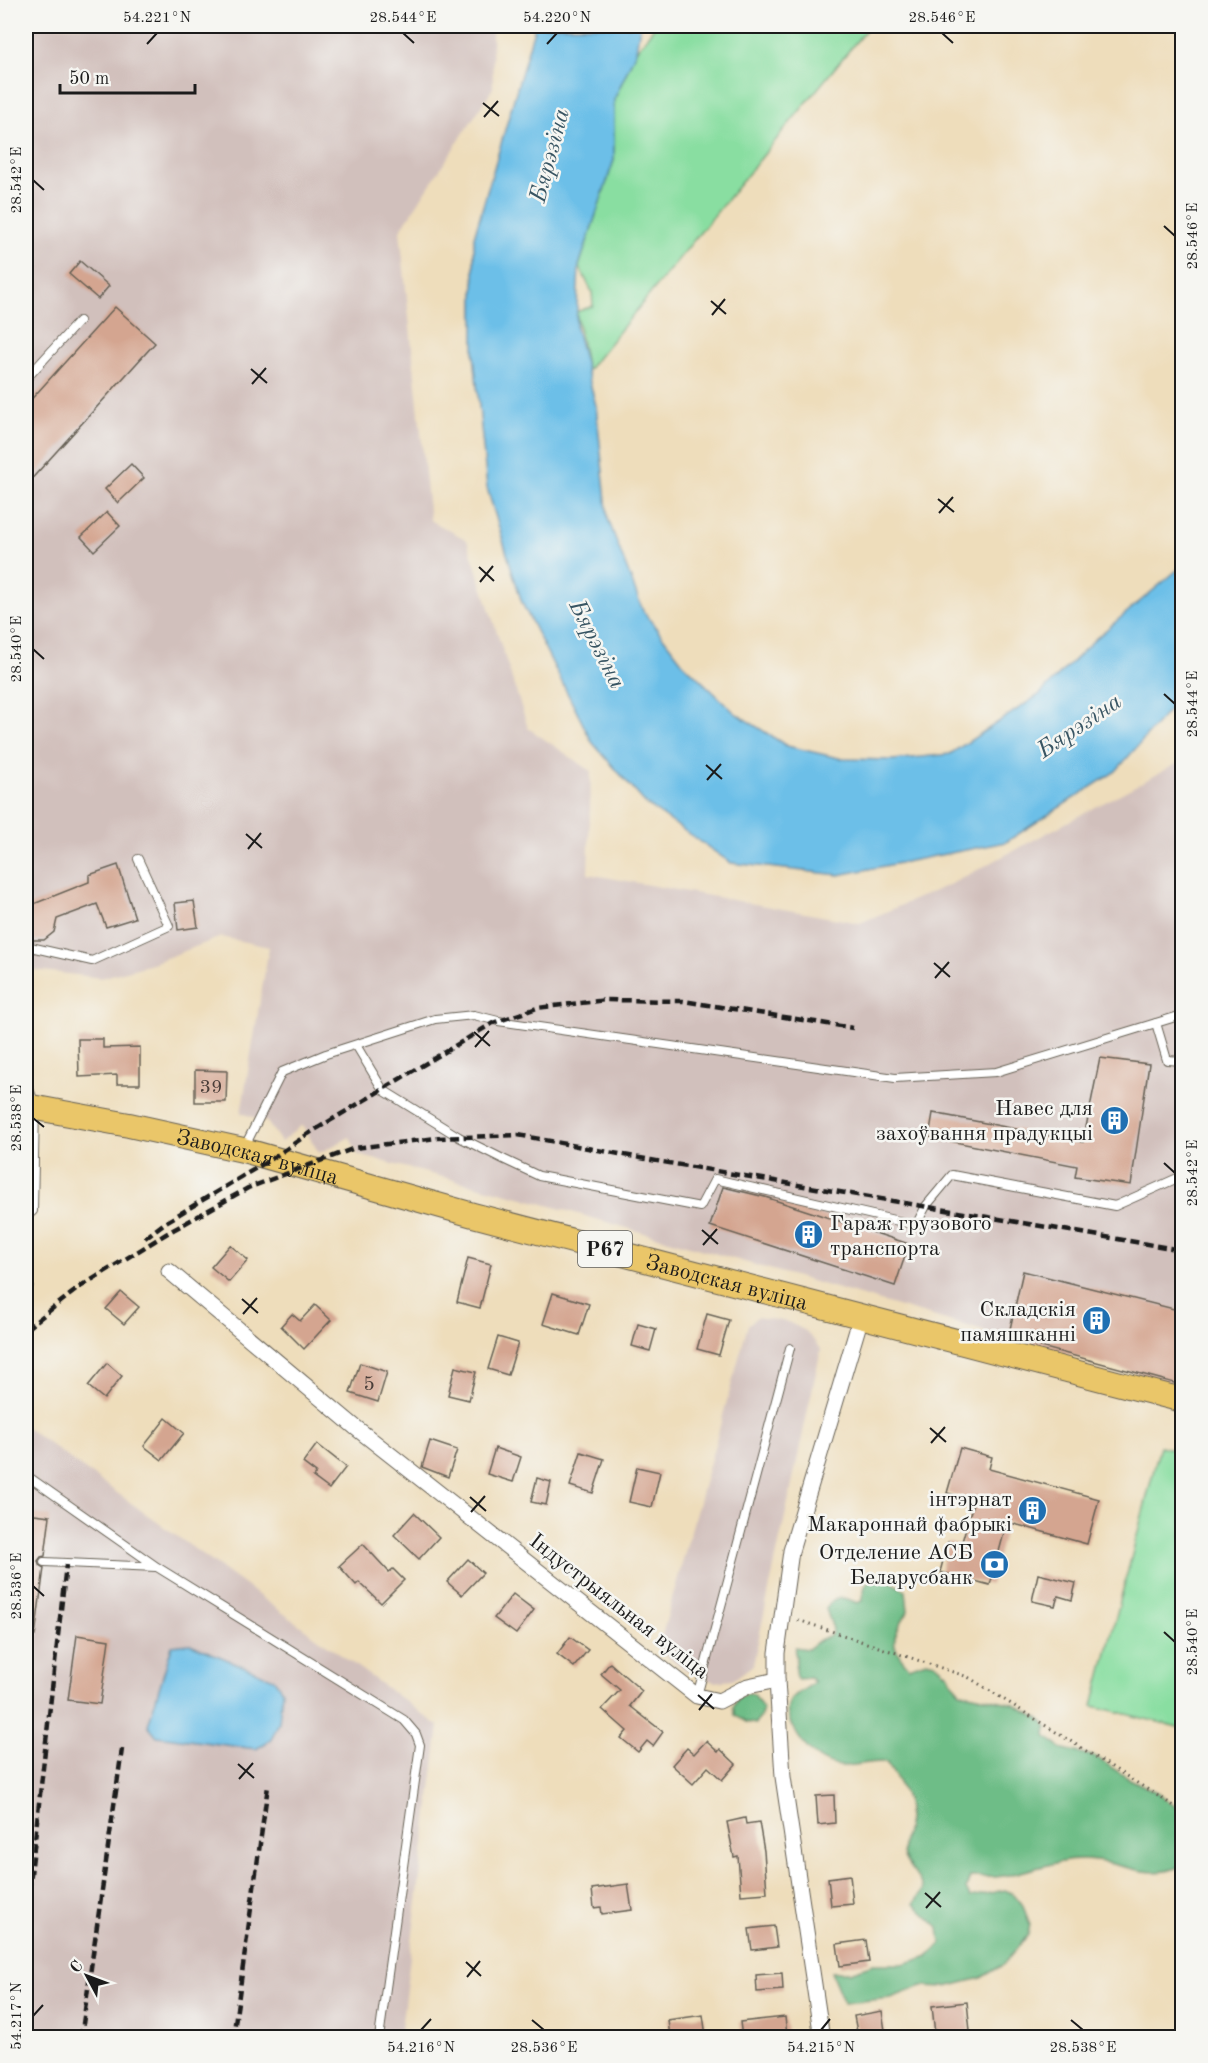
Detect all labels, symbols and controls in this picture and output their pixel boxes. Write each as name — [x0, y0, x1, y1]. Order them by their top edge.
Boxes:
text: 54.221°N — [123, 11, 191, 26]
text: 28.544°E — [370, 11, 436, 26]
text: 54.220°N — [523, 11, 591, 26]
text: 28.546°E — [909, 11, 975, 26]
scale bar — [60, 57, 195, 95]
text: 50 m — [69, 70, 109, 88]
water label: Бярэзіна — [527, 106, 575, 206]
text: 28.542°E — [10, 147, 25, 213]
text: 28.546°E — [1186, 203, 1201, 269]
water label: Бярэзіна — [563, 596, 629, 693]
text: 28.540°E — [10, 616, 25, 682]
text: 28.544°E — [1186, 671, 1201, 737]
water label: Бярэзіна — [1033, 690, 1127, 764]
house number: 39 — [199, 1078, 223, 1098]
text: 28.538°E — [10, 1085, 25, 1151]
place label: Навес для захоўвання прадукцыі — [876, 1098, 1093, 1145]
building icon: Навес для захоўвання прадукцыі — [1098, 1104, 1130, 1136]
street label: Заводская вуліца — [174, 1127, 341, 1189]
text: 28.542°E — [1186, 1140, 1201, 1206]
place label: Гараж грузового транспорта — [830, 1213, 992, 1260]
building icon: Гараж грузового транспорта — [793, 1219, 825, 1251]
road number: Р67 — [578, 1231, 632, 1267]
street label: Заводская вуліца — [643, 1252, 810, 1315]
place label: Складскія памяшканні — [960, 1299, 1076, 1346]
building icon: Складскія памяшканні — [1081, 1305, 1113, 1337]
house number: 5 — [363, 1375, 375, 1395]
place label: інтэрнат Макароннай фабрыкі — [807, 1489, 1012, 1536]
building icon: інтэрнат Макароннай фабрыкі — [1017, 1495, 1049, 1527]
street label: Індустрыяльная вуліца — [525, 1530, 713, 1683]
place label: Отделение АСБ Беларусбанк — [819, 1542, 973, 1589]
bank icon: Отделение АСБ Беларусбанк — [978, 1548, 1010, 1580]
text: 28.536°E — [10, 1553, 25, 1619]
text: 28.540°E — [1186, 1609, 1201, 1675]
north arrow — [57, 1946, 117, 2006]
text: С — [68, 1958, 87, 1977]
text: 54.217°N — [10, 1982, 25, 2050]
text: 54.216°N — [387, 2041, 455, 2056]
text: 28.536°E — [511, 2041, 577, 2056]
text: 54.215°N — [787, 2041, 855, 2056]
text: 28.538°E — [1050, 2041, 1116, 2056]

